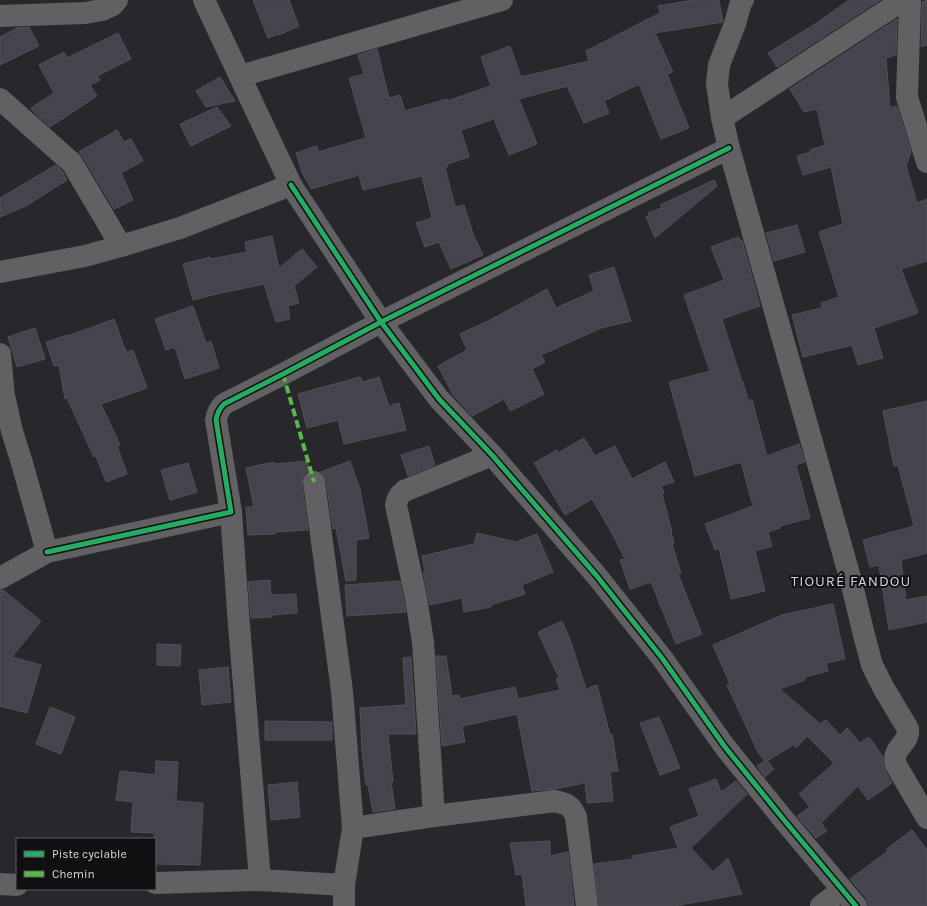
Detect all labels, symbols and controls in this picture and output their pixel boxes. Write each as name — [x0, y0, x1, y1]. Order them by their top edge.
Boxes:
district label: TIOURÉ FANDOU — [791, 572, 911, 590]
legend — [16, 838, 156, 890]
text: Piste cyclable — [52, 847, 127, 861]
text: Chemin — [52, 867, 95, 881]

